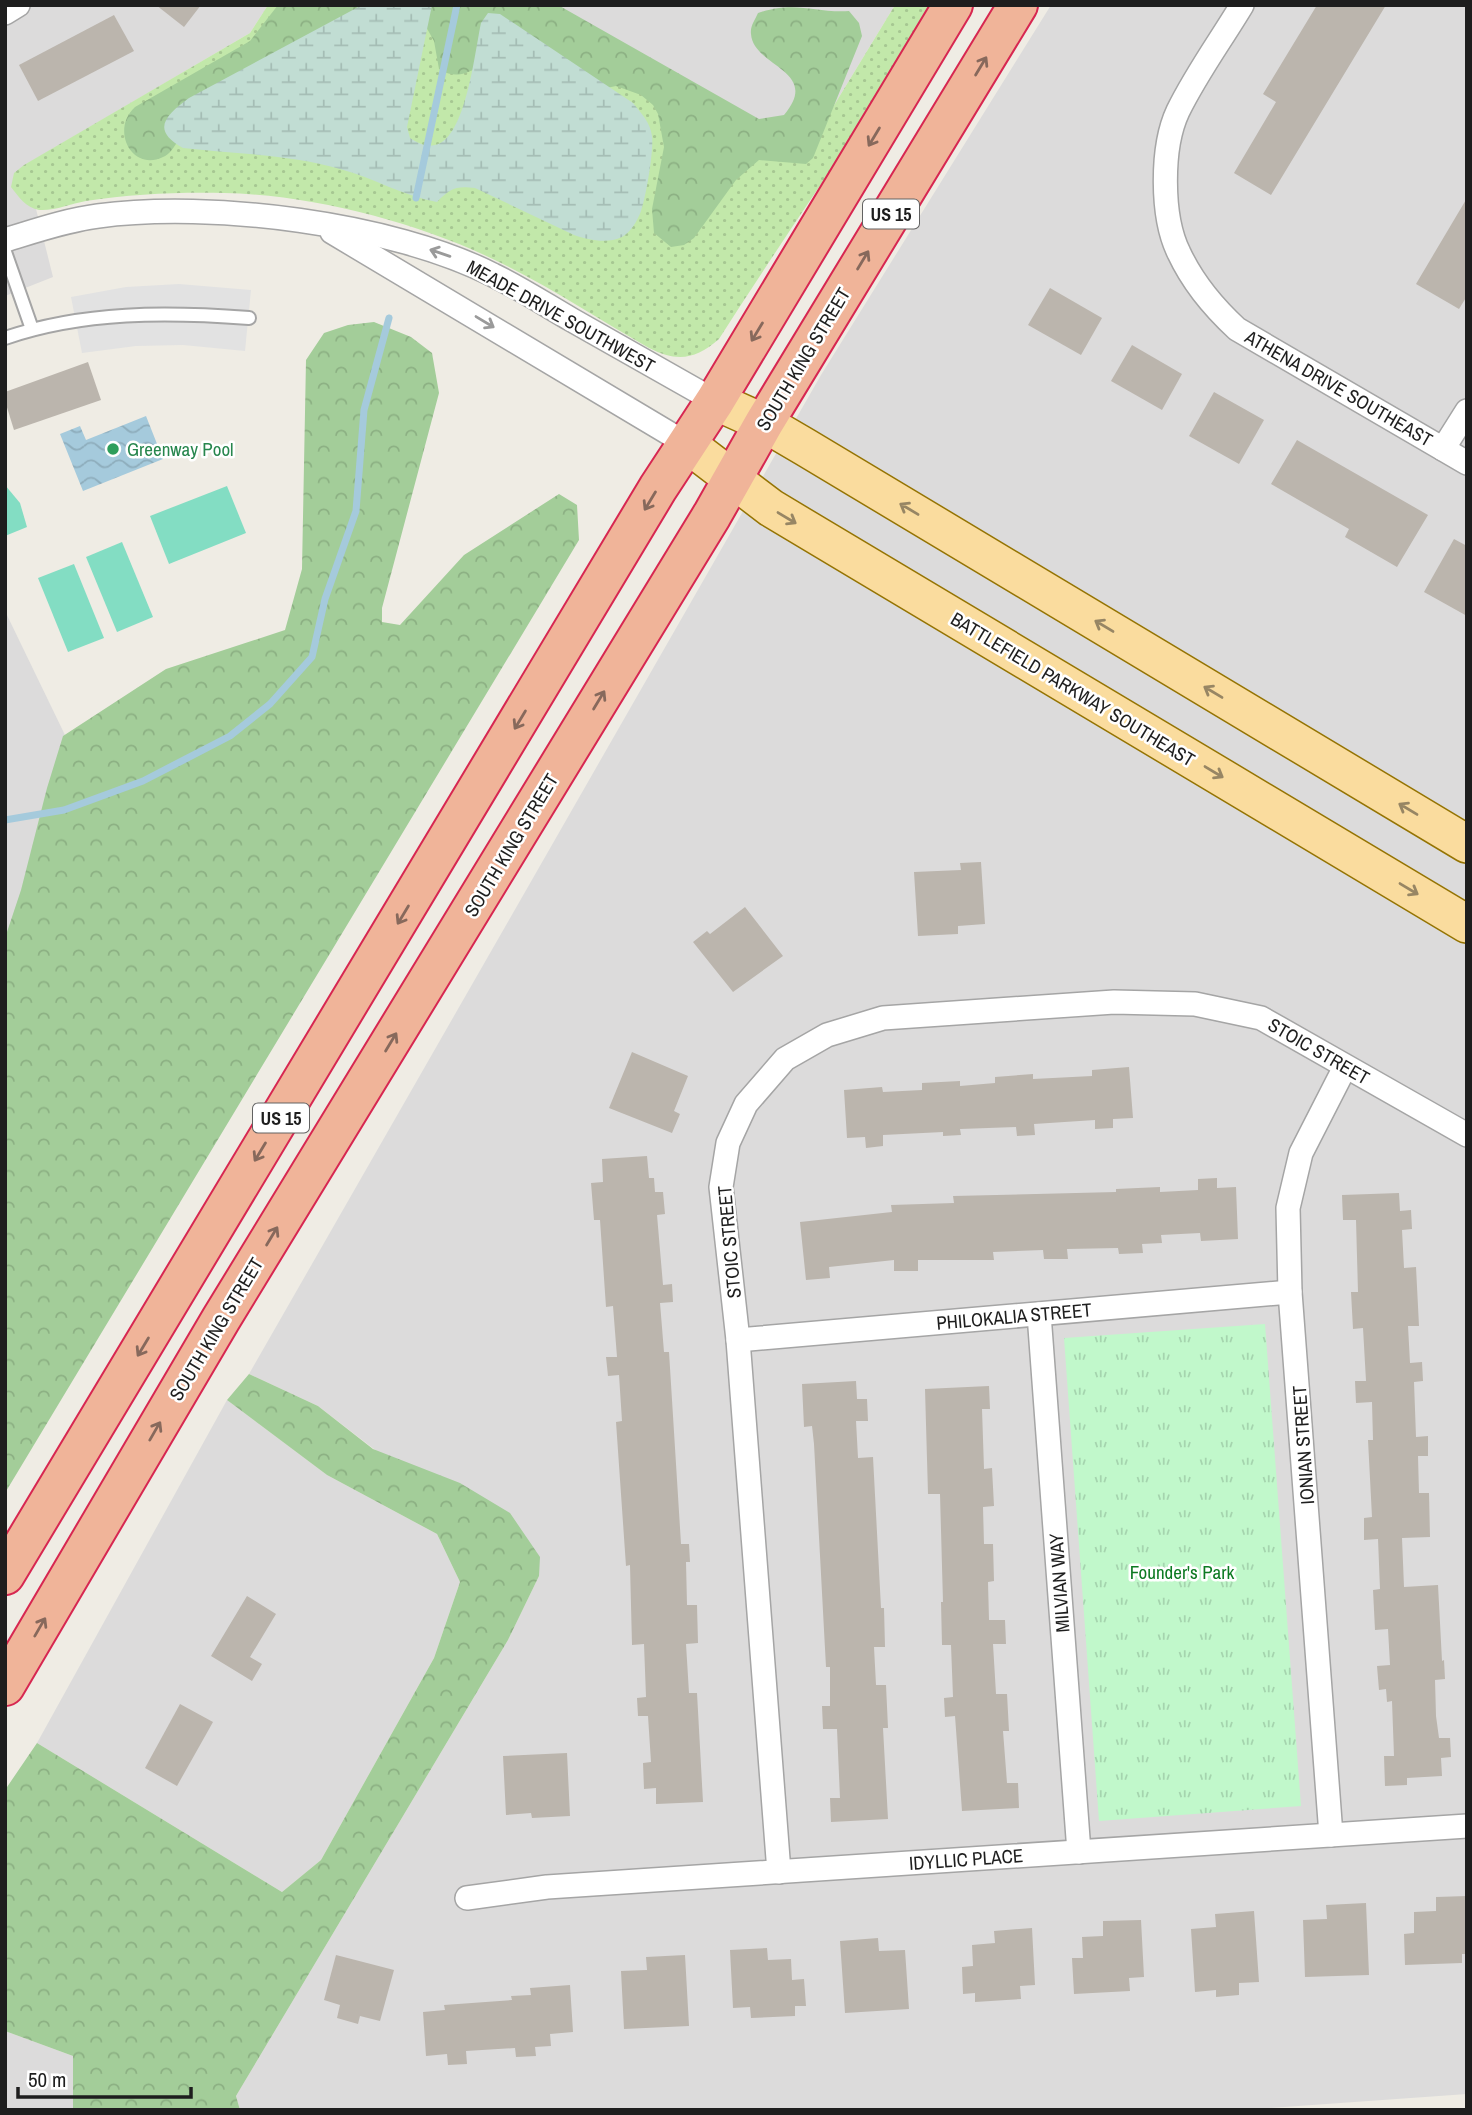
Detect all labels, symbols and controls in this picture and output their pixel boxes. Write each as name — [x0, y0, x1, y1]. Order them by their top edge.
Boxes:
one-way arrow — [975, 56, 989, 76]
one-way arrow — [867, 127, 881, 147]
road number: US 15 — [863, 200, 919, 229]
one-way arrow — [429, 246, 451, 258]
one-way arrow — [856, 251, 870, 271]
street label: MEADE DRIVE SOUTHWEST — [462, 253, 660, 379]
street label: SOUTH KING STREET — [750, 282, 856, 435]
one-way arrow — [474, 315, 494, 329]
one-way arrow — [750, 322, 764, 342]
street label: ATHENA DRIVE SOUTHEAST — [1240, 323, 1438, 453]
place label: Greenway Pool — [127, 436, 234, 462]
marker: Greenway Pool — [105, 441, 121, 457]
one-way arrow — [643, 491, 657, 511]
one-way arrow — [900, 501, 920, 515]
one-way arrow — [777, 511, 797, 525]
street label: BATTLEFIELD PARKWAY SOUTHEAST — [946, 606, 1200, 773]
one-way arrow — [1095, 619, 1115, 633]
one-way arrow — [1204, 684, 1224, 698]
one-way arrow — [593, 690, 607, 710]
one-way arrow — [513, 709, 527, 729]
one-way arrow — [1203, 766, 1223, 780]
street label: SOUTH KING STREET — [458, 768, 564, 921]
one-way arrow — [1399, 802, 1419, 816]
one-way arrow — [1399, 882, 1419, 896]
one-way arrow — [395, 905, 409, 925]
street label: STOIC STREET — [1264, 1011, 1375, 1091]
one-way arrow — [384, 1032, 398, 1052]
road number: US 15 — [253, 1104, 309, 1133]
one-way arrow — [253, 1142, 267, 1162]
street label: STOIC STREET — [711, 1184, 747, 1299]
one-way arrow — [265, 1226, 279, 1246]
street label: SOUTH KING STREET — [163, 1252, 269, 1405]
street label: PHILOKALIA STREET — [935, 1296, 1093, 1336]
one-way arrow — [136, 1337, 150, 1357]
street label: IONIAN STREET — [1286, 1384, 1320, 1506]
one-way arrow — [148, 1421, 162, 1441]
street label: MILVIAN WAY — [1043, 1532, 1075, 1633]
park label: Founder's Park — [1130, 1559, 1234, 1585]
one-way arrow — [34, 1617, 47, 1638]
street label: IDYLLIC PLACE — [908, 1842, 1024, 1876]
scale bar — [18, 2056, 191, 2100]
text: 50 m — [28, 2065, 66, 2094]

